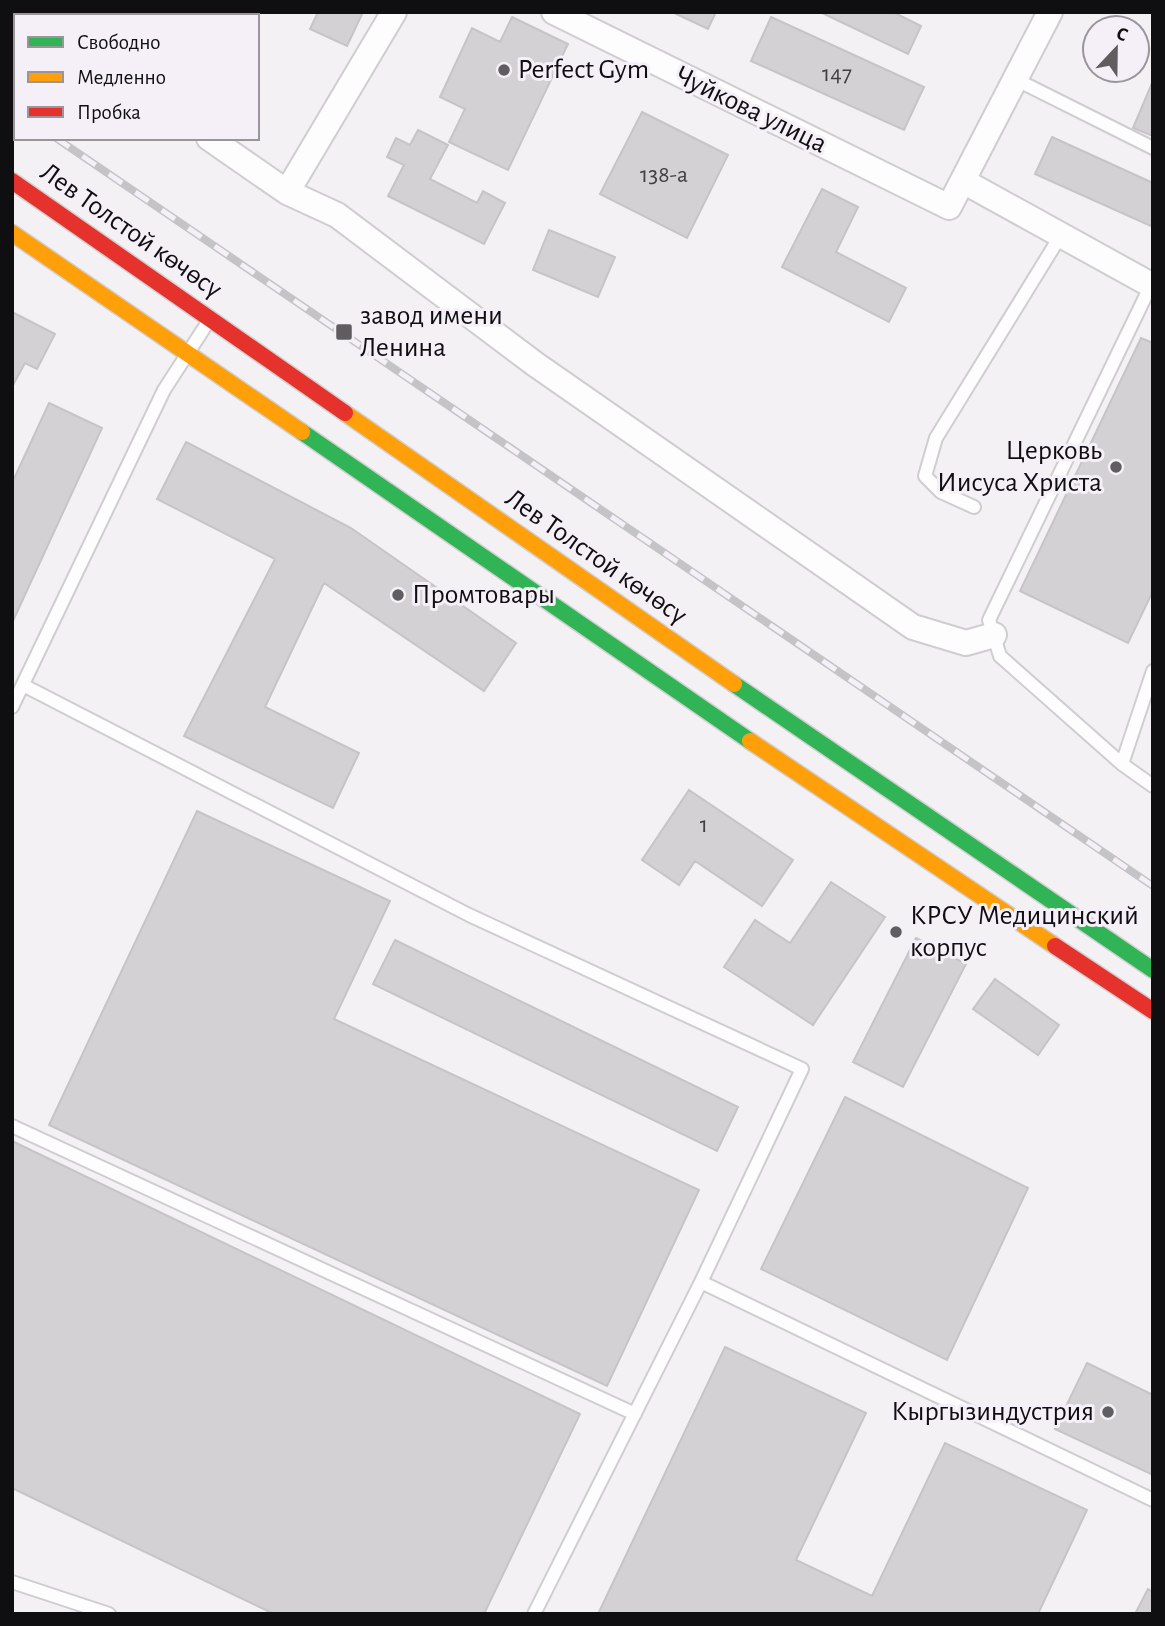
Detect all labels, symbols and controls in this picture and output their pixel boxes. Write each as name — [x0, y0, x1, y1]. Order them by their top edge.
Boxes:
legend — [14, 14, 259, 140]
north arrow — [1081, 14, 1151, 84]
text: С — [1113, 24, 1130, 45]
text: Свободно — [77, 32, 161, 53]
place label: Perfect Gym — [518, 56, 649, 84]
street label: Чуйкова улица — [671, 61, 831, 159]
marker: Perfect Gym — [496, 62, 512, 78]
house number: 147 — [822, 62, 852, 86]
text: Медленно — [77, 67, 166, 88]
text: Пробка — [77, 102, 141, 123]
street label: Лев Толстой көчөсү — [35, 158, 227, 304]
house number: 138-a — [640, 163, 688, 187]
place label: завод имени Ленина — [360, 302, 503, 362]
marker: завод имени Ленина — [334, 322, 354, 342]
place label: Церковь Иисуса Христа — [937, 437, 1102, 497]
marker: Церковь Иисуса Христа — [1108, 459, 1124, 475]
street label: Лев Толстой көчөсү — [500, 484, 692, 630]
place label: Промтовары — [412, 581, 555, 609]
marker: Промтовары — [390, 587, 406, 603]
house number: 1 — [700, 813, 708, 837]
place label: КРСУ Медицинский корпус — [910, 902, 1139, 962]
marker: КРСУ Медицинский корпус — [888, 924, 904, 940]
place label: Кыргызиндустрия — [891, 1398, 1094, 1426]
marker: Кыргызиндустрия — [1100, 1404, 1116, 1420]

